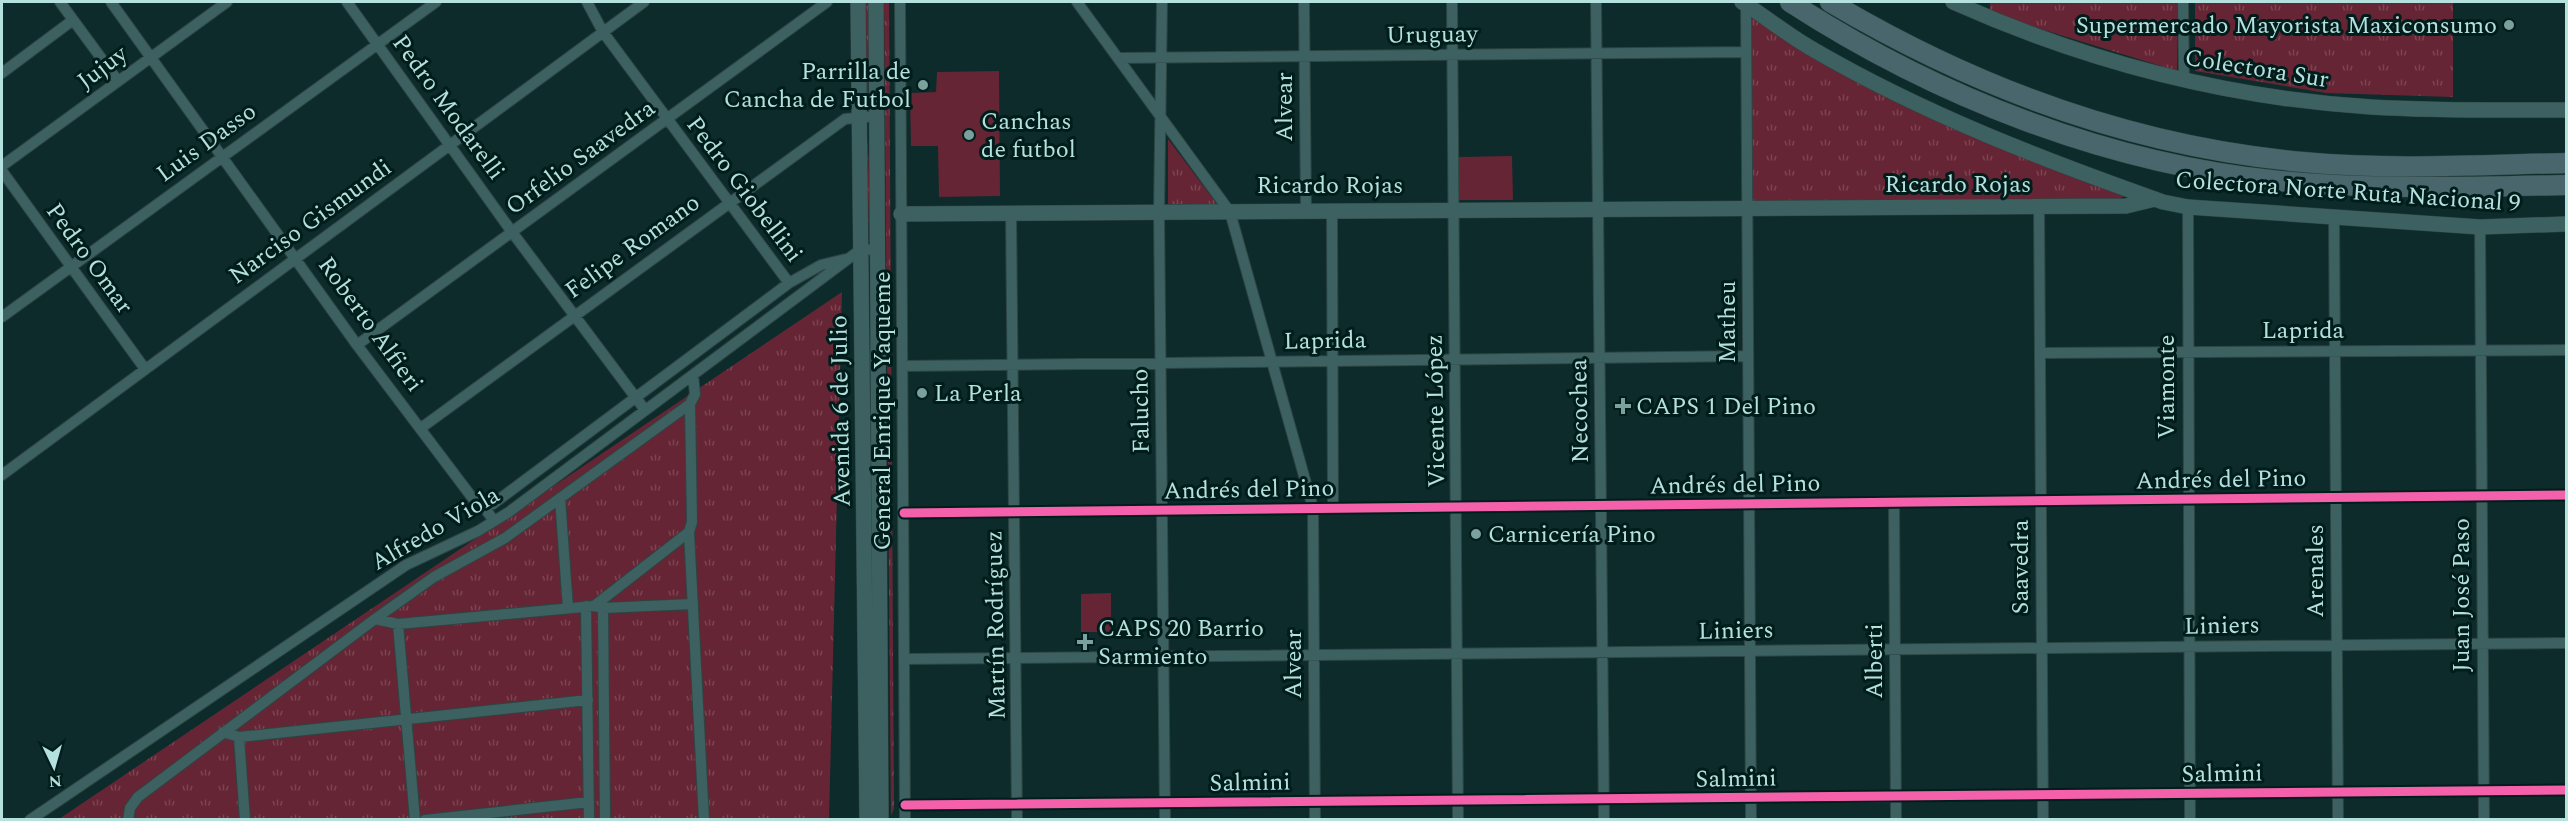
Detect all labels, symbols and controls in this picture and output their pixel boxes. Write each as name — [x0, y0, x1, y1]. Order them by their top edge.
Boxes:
place label: Supermercado Mayorista Maxiconsumo — [2076, 8, 2497, 44]
street label: Uruguay — [1386, 16, 1480, 54]
marker: Supermercado Mayorista Maxiconsumo — [2502, 18, 2516, 32]
street label: Pedro Modarelli — [383, 27, 513, 188]
street label: Jujuy — [70, 36, 137, 99]
street label: Colectora Sur — [2182, 40, 2331, 98]
place label: Parrilla de Cancha de Futbol — [724, 54, 911, 118]
street label: Alvear — [1267, 72, 1303, 142]
marker: Parrilla de Cancha de Futbol — [916, 78, 930, 92]
street label: Orfelio Saavedra — [498, 91, 663, 224]
street label: Luis Dasso — [149, 94, 264, 192]
place label: Canchas de futbol — [981, 104, 1076, 168]
street label: Pedro Giobellini — [677, 109, 811, 270]
marker: Canchas de futbol — [962, 128, 976, 142]
street label: Narciso Gismundi — [222, 150, 400, 293]
street label: Colectora Norte Ruta Nacional 9 — [2174, 162, 2522, 222]
street label: Ricardo Rojas — [1885, 167, 2031, 203]
street label: Ricardo Rojas — [1257, 168, 1403, 204]
street label: Felipe Romano — [557, 185, 708, 308]
street label: Pedro Omar — [37, 196, 142, 322]
street label: Roberto Alfieri — [309, 249, 432, 400]
street label: General Enrique Yaqueme — [865, 271, 901, 551]
street label: Matheu — [1710, 281, 1746, 363]
street label: Laprida — [2262, 313, 2345, 349]
street label: Avenida 6 de Julio — [821, 315, 861, 507]
street label: Laprida — [1283, 322, 1367, 360]
street label: Vicente López — [1417, 334, 1455, 488]
street label: Viamonte — [2149, 335, 2185, 439]
street label: Necochea — [1561, 358, 1599, 463]
street label: Falucho — [1122, 368, 1160, 454]
place label: La Perla — [934, 376, 1022, 412]
marker: La Perla — [915, 386, 929, 400]
place label: CAPS 1 Del Pino — [1636, 389, 1816, 425]
marker: CAPS 1 Del Pino — [1614, 397, 1632, 415]
street label: Andrés del Pino — [2135, 461, 2307, 499]
street label: Andrés del Pino — [1649, 466, 1821, 504]
street label: Andrés del Pino — [1163, 471, 1335, 509]
street label: Alfredo Viola — [364, 477, 507, 580]
place label: Carnicería Pino — [1488, 517, 1656, 553]
street label: Juan José Paso — [2444, 518, 2480, 672]
street label: Saavedra — [2003, 519, 2039, 614]
street label: Arenales — [2298, 524, 2334, 618]
marker: Carnicería Pino — [1469, 527, 1483, 541]
street label: Martín Rodríguez — [976, 530, 1016, 720]
street label: Liniers — [2184, 607, 2260, 645]
place label: CAPS 20 Barrio Sarmiento — [1098, 611, 1264, 675]
street label: Liniers — [1698, 612, 1774, 650]
street label: Alberti — [1857, 623, 1893, 699]
street label: Alvear — [1276, 629, 1312, 699]
marker: CAPS 20 Barrio Sarmiento — [1076, 633, 1094, 651]
north arrow — [24, 737, 84, 797]
street label: Salmini — [2181, 755, 2263, 793]
street label: Salmini — [1695, 760, 1777, 798]
street label: Salmini — [1209, 764, 1291, 802]
text: N — [48, 768, 63, 793]

